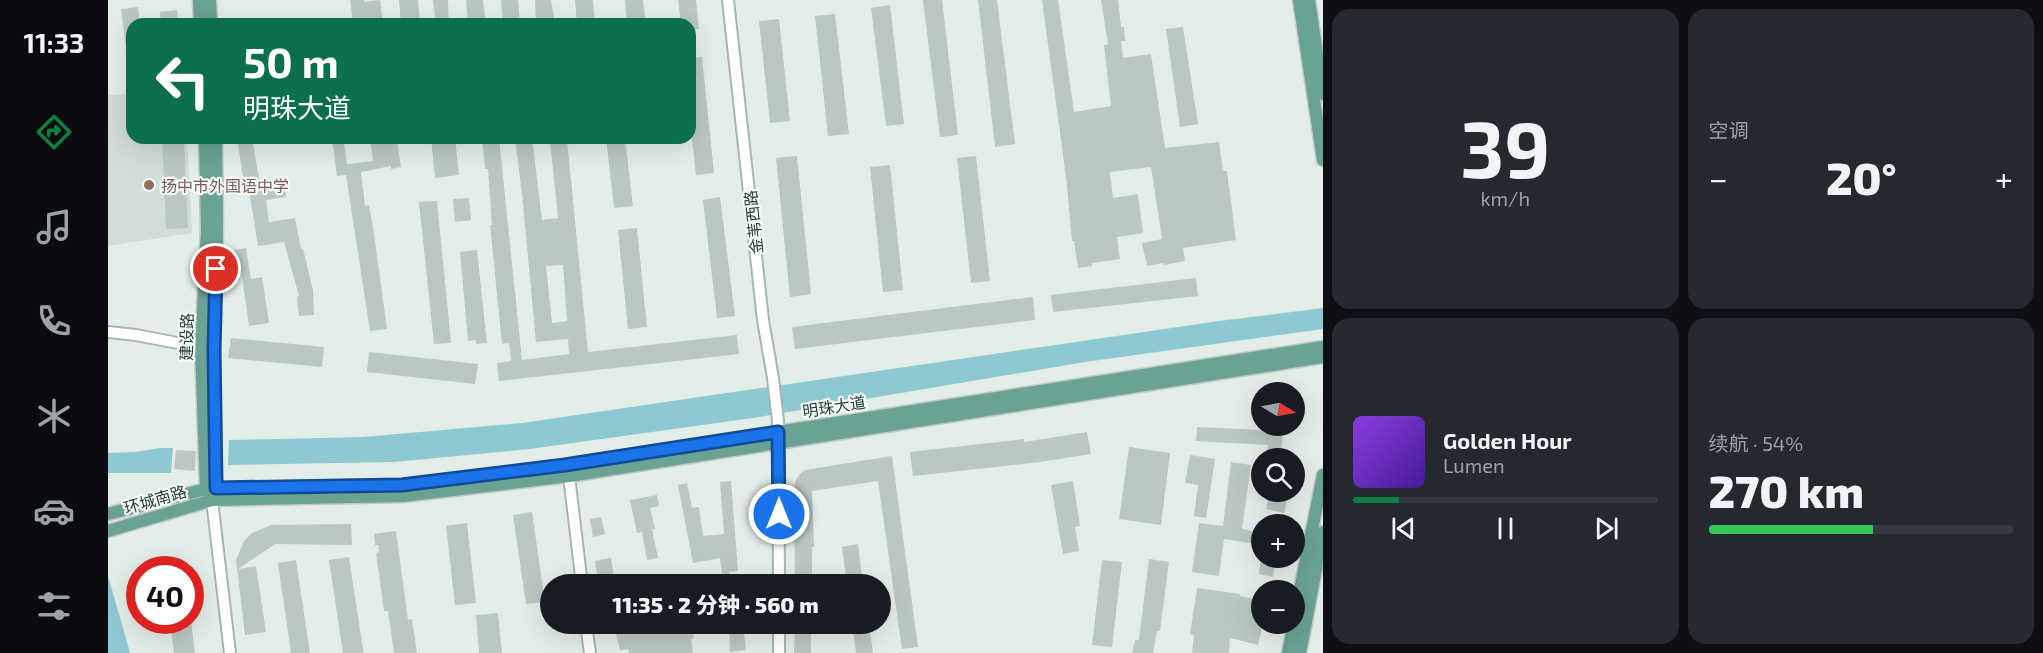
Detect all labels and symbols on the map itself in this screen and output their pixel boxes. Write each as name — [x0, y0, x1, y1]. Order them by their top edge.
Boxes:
place label: 扬中市外国语中学 — [161, 176, 289, 195]
marker: 扬中市外国语中学 — [142, 178, 156, 192]
street label: 金苇西路 — [740, 189, 766, 255]
pin — [190, 243, 241, 294]
street label: 建设路 — [176, 313, 196, 361]
north arrow — [1251, 382, 1305, 436]
street label: 明珠大道 — [801, 392, 867, 420]
street label: 环城南路 — [122, 481, 188, 517]
position arrow — [747, 482, 811, 546]
speed limit sign: 40 — [126, 556, 204, 634]

